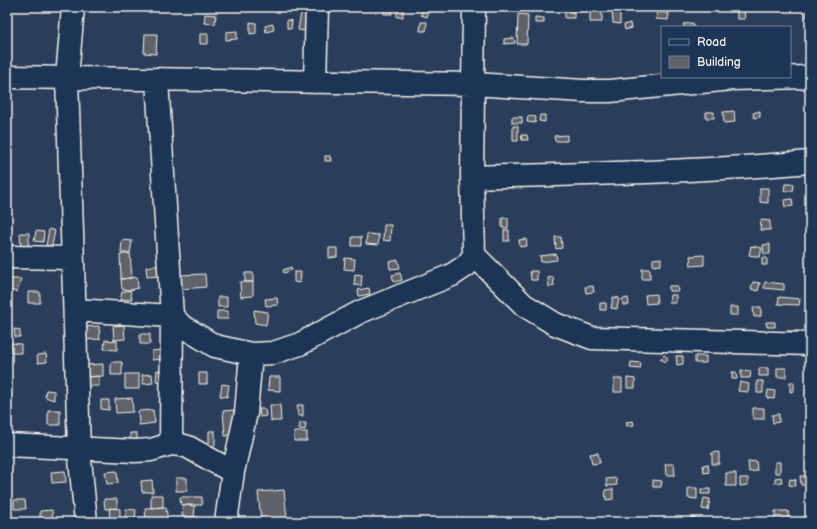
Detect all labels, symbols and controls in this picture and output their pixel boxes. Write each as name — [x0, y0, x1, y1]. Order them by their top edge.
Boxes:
legend — [661, 26, 791, 78]
text: Road — [697, 35, 726, 50]
text: Building — [697, 55, 741, 70]

